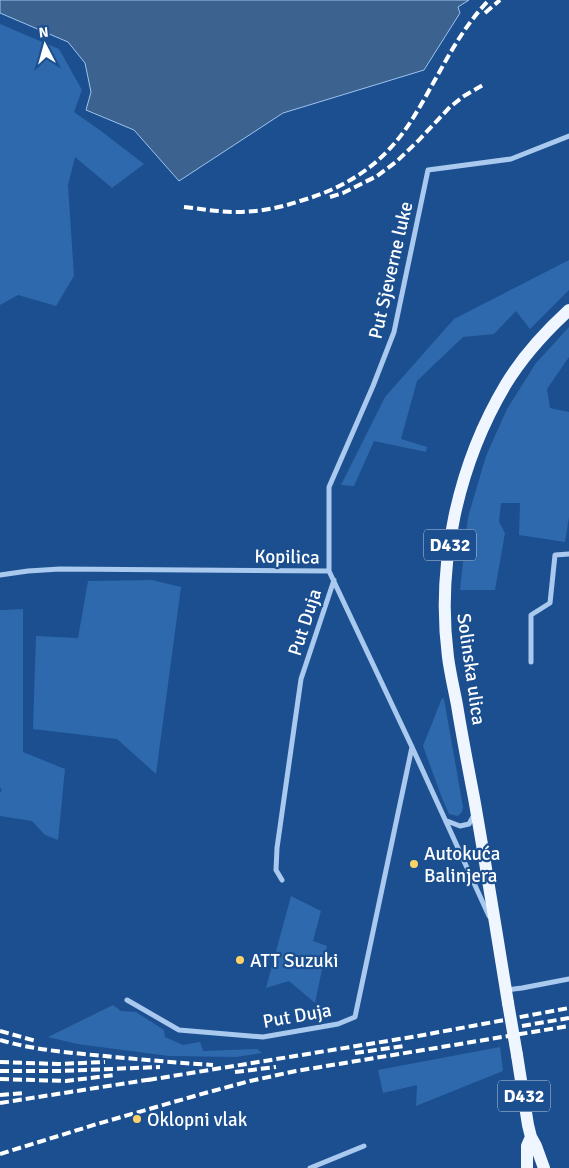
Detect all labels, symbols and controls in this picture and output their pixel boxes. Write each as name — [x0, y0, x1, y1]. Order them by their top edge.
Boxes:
north arrow — [20, 20, 70, 70]
text: N — [38, 24, 49, 42]
street label: Put Sjeverne luke — [364, 199, 418, 341]
road number: D432 — [424, 530, 476, 560]
street label: Kopilica — [254, 544, 320, 570]
street label: Put Duja — [283, 586, 327, 659]
street label: Solinska ulica — [451, 612, 491, 727]
place label: Autokuća Balinjera — [424, 842, 500, 888]
marker: Autokuća Balinjera — [408, 858, 420, 870]
place label: ATT Suzuki — [250, 949, 338, 973]
marker: ATT Suzuki — [234, 954, 246, 966]
street label: Put Duja — [261, 998, 333, 1034]
road number: D432 — [498, 1080, 550, 1112]
place label: Oklopni vlak — [147, 1108, 248, 1132]
marker: Oklopni vlak — [131, 1113, 143, 1125]

